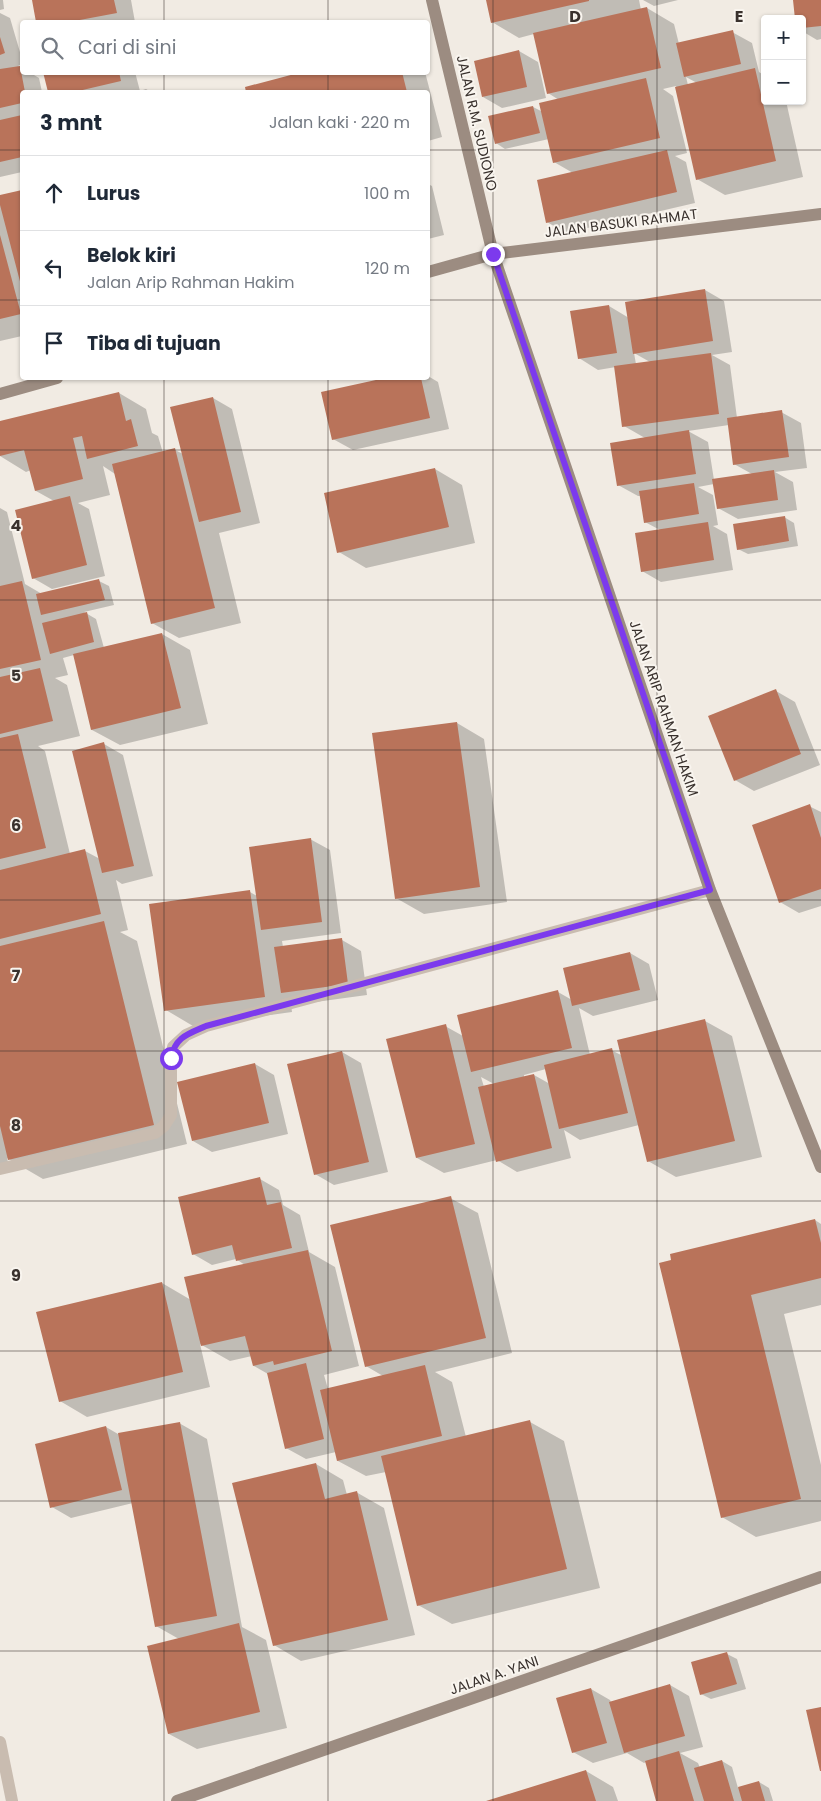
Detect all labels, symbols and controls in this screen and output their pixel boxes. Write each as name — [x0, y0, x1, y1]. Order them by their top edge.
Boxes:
text: D — [569, 5, 581, 28]
text: E — [735, 5, 743, 28]
map controls — [761, 15, 806, 105]
button: + — [761, 15, 806, 60]
search box — [20, 20, 430, 75]
icon: search — [38, 34, 66, 62]
text: Cari di sini — [78, 34, 176, 61]
street label: JALAN R.M. SUDIONO — [452, 53, 502, 193]
button: − — [761, 60, 806, 105]
text: 3 mnt — [40, 108, 102, 137]
text: Jalan kaki · 220 m — [269, 111, 410, 134]
icon: ahead — [40, 179, 68, 207]
text: Lurus — [87, 180, 140, 207]
text: 100 m — [364, 182, 410, 205]
street label: JALAN BASUKI RAHMAT — [543, 204, 699, 242]
text: Belok kiri — [87, 242, 176, 269]
route end — [482, 243, 505, 266]
icon: left — [40, 254, 68, 282]
text: 120 m — [365, 257, 410, 280]
text: Jalan Arip Rahman Hakim — [87, 271, 294, 294]
icon: arrive — [40, 329, 68, 357]
text: Tiba di tujuan — [87, 330, 221, 357]
text: 4 — [11, 514, 22, 537]
street label: JALAN ARIP RAHMAN HAKIM — [624, 617, 704, 799]
text: 5 — [11, 664, 21, 687]
text: 6 — [11, 814, 21, 837]
text: 7 — [12, 964, 21, 987]
route start — [160, 1047, 183, 1070]
text: 8 — [11, 1114, 21, 1137]
text: 9 — [11, 1264, 21, 1287]
street label: JALAN A. YANI — [447, 1650, 541, 1700]

